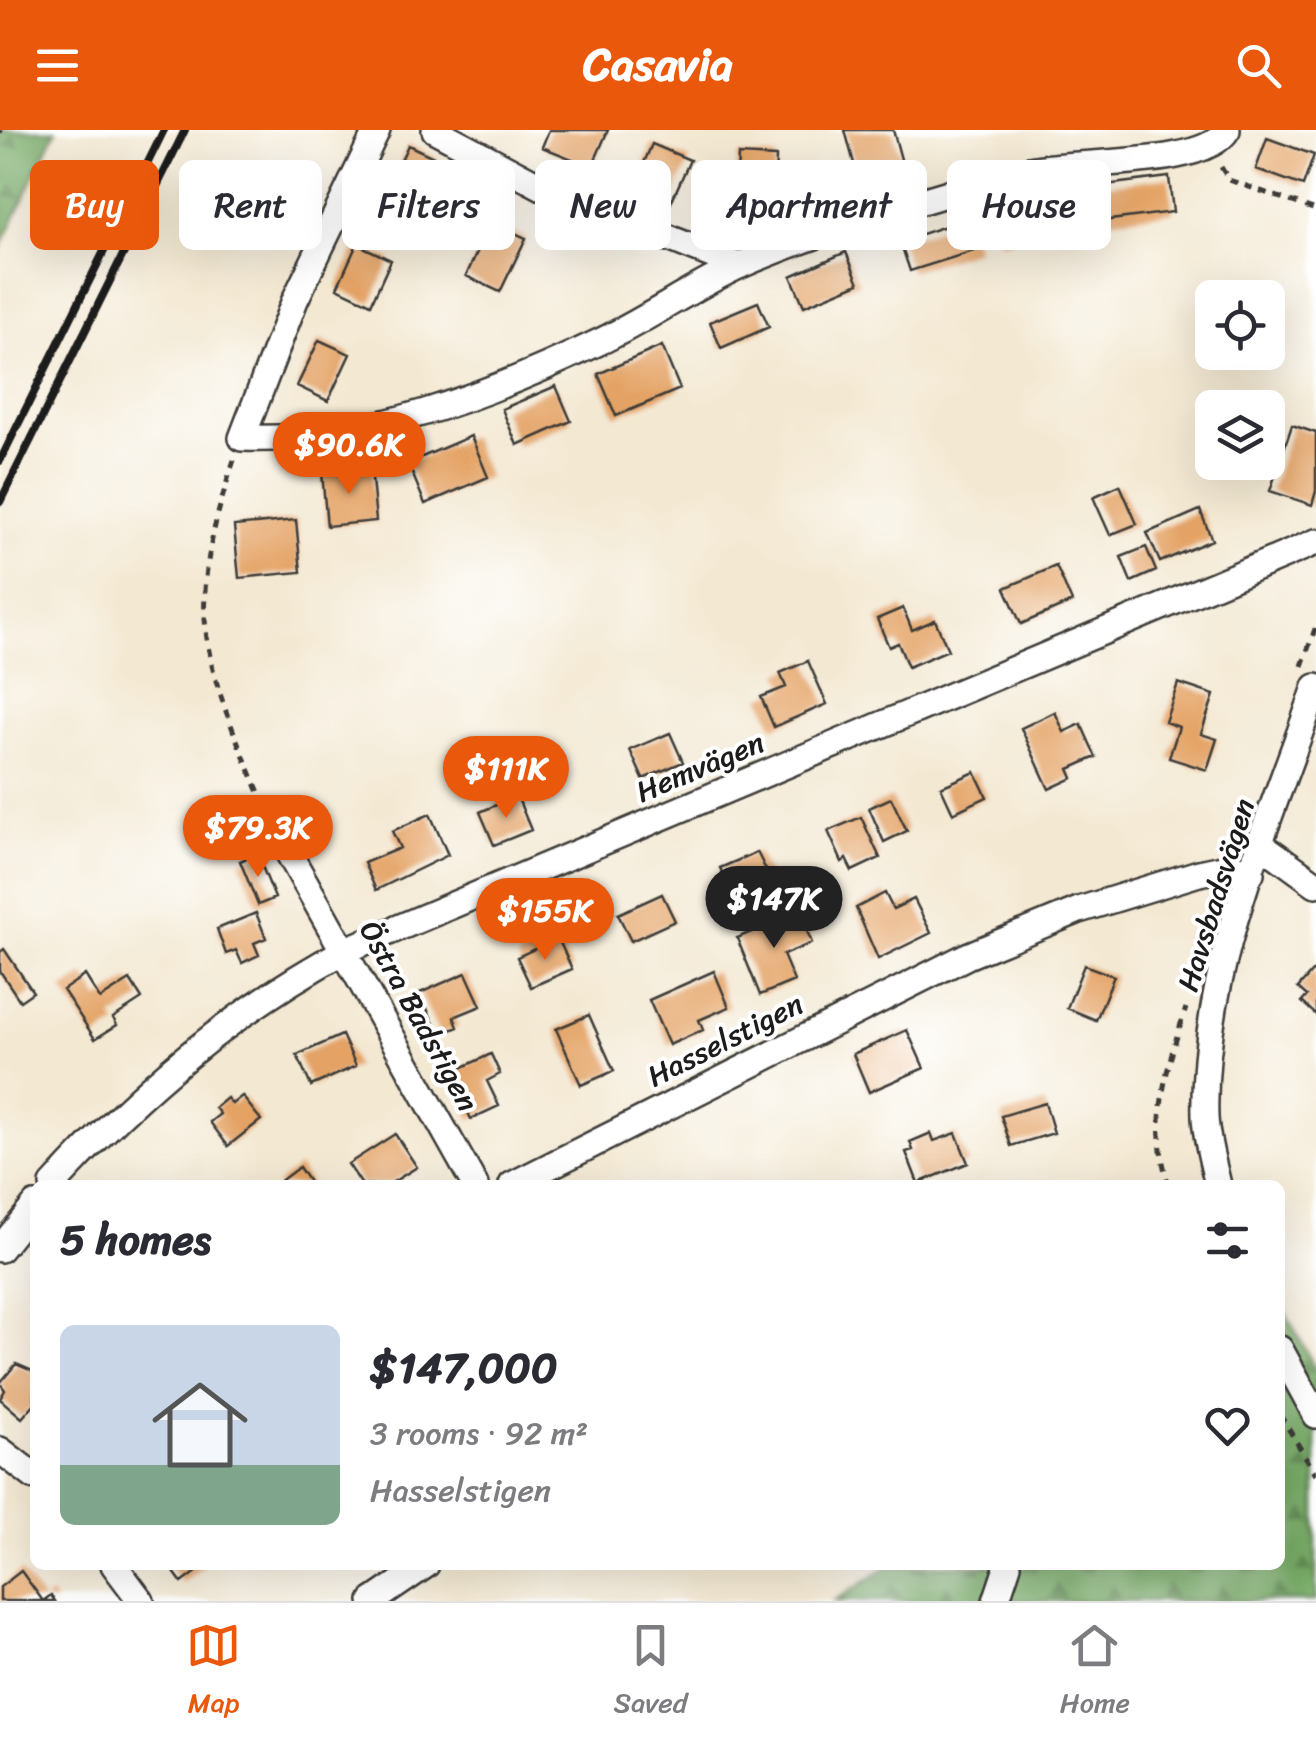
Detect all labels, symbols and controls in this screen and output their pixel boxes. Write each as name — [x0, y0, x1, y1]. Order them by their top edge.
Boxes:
text: Casavia — [583, 25, 733, 105]
icon: menu — [30, 38, 85, 93]
icon: search — [1231, 38, 1286, 93]
chip: Buy — [30, 160, 159, 250]
chip: Rent — [179, 160, 322, 250]
chip: Filters — [342, 160, 515, 250]
chip: New — [535, 160, 671, 250]
chip: Apartment — [691, 160, 927, 250]
chip: House — [947, 160, 1111, 250]
map controls — [1195, 280, 1285, 480]
button: locate — [1195, 280, 1285, 370]
button: layers — [1195, 390, 1285, 480]
pin: $90.6K — [268, 412, 430, 497]
text: $90.6K — [295, 416, 403, 473]
street label: Hemvägen — [627, 716, 773, 818]
pin: $111K — [436, 736, 576, 821]
text: $111K — [465, 740, 547, 797]
street label: Havsbadsvägen — [1161, 792, 1271, 998]
pin: $79.3K — [177, 795, 339, 880]
text: $79.3K — [205, 799, 311, 856]
pin: $147K — [704, 866, 844, 951]
text: $147K — [728, 870, 821, 927]
pin: $155K — [475, 878, 615, 963]
text: $155K — [498, 882, 592, 939]
street label: Östra Badstigen — [344, 910, 494, 1122]
street label: Hasselstigen — [637, 977, 813, 1103]
text: 5 homes — [60, 1203, 211, 1277]
icon: filters — [1200, 1213, 1255, 1268]
text: $147,000 — [370, 1331, 557, 1405]
icon: home — [140, 1365, 260, 1485]
icon: heart — [1200, 1398, 1255, 1453]
text: 3 rooms · 92 m² — [370, 1405, 588, 1462]
text: Hasselstigen — [370, 1462, 551, 1519]
tab: Map — [186, 1618, 241, 1727]
tab: Saved — [614, 1618, 687, 1727]
tab: Home — [1060, 1618, 1130, 1727]

